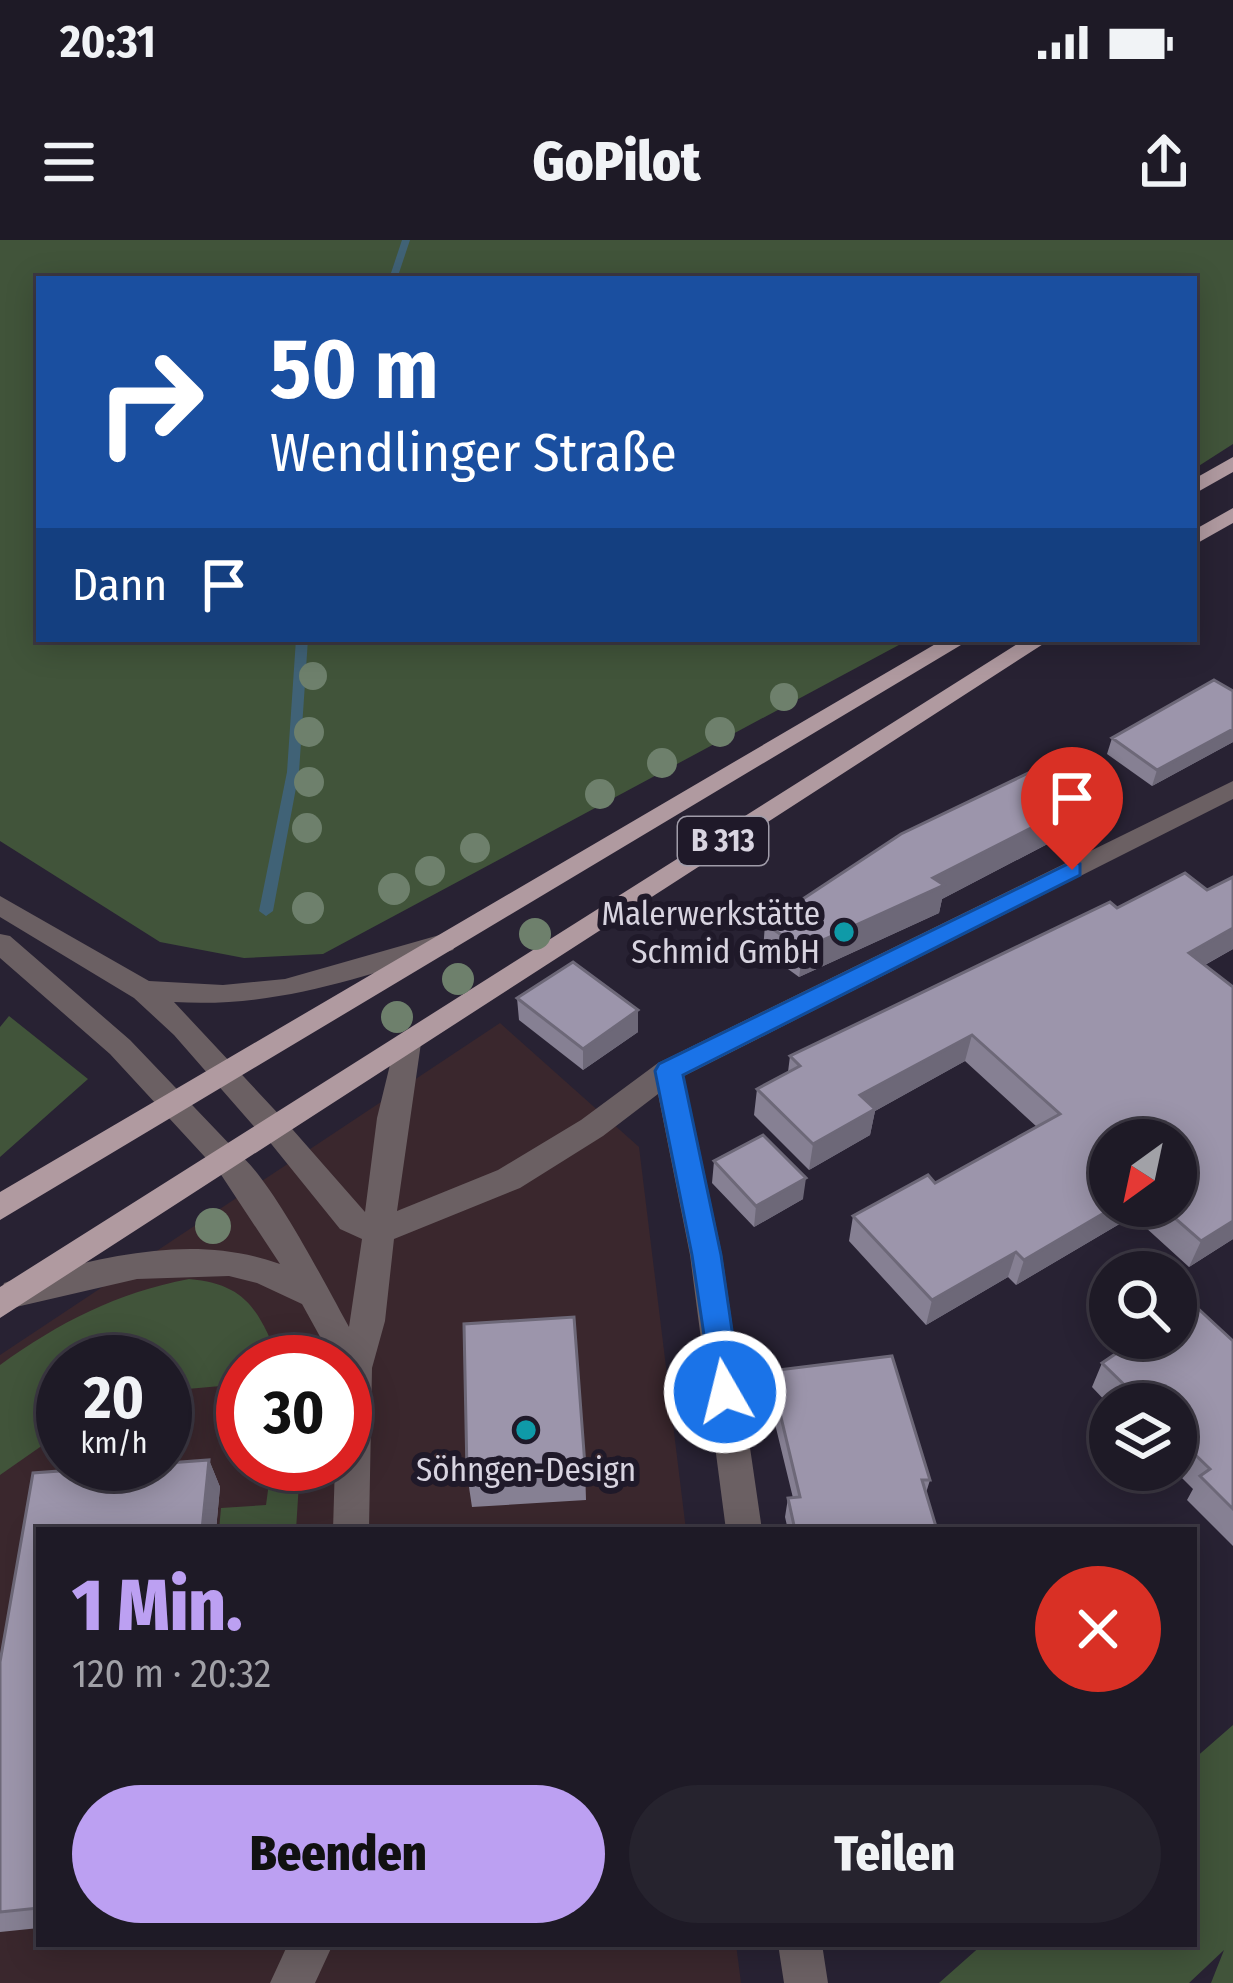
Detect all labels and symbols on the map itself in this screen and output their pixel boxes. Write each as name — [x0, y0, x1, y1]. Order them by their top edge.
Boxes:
pin — [1021, 747, 1123, 870]
road number: B 313 — [678, 817, 768, 865]
place label: Malerwerkstätte Schmid GmbH — [601, 894, 820, 972]
marker: Malerwerkstätte Schmid GmbH — [831, 919, 857, 945]
north arrow — [1089, 1119, 1197, 1227]
position arrow — [662, 1329, 788, 1455]
speed limit sign: 30 — [216, 1335, 372, 1491]
marker: Söhngen-Design — [513, 1417, 539, 1443]
place label: Söhngen-Design — [416, 1450, 636, 1490]

